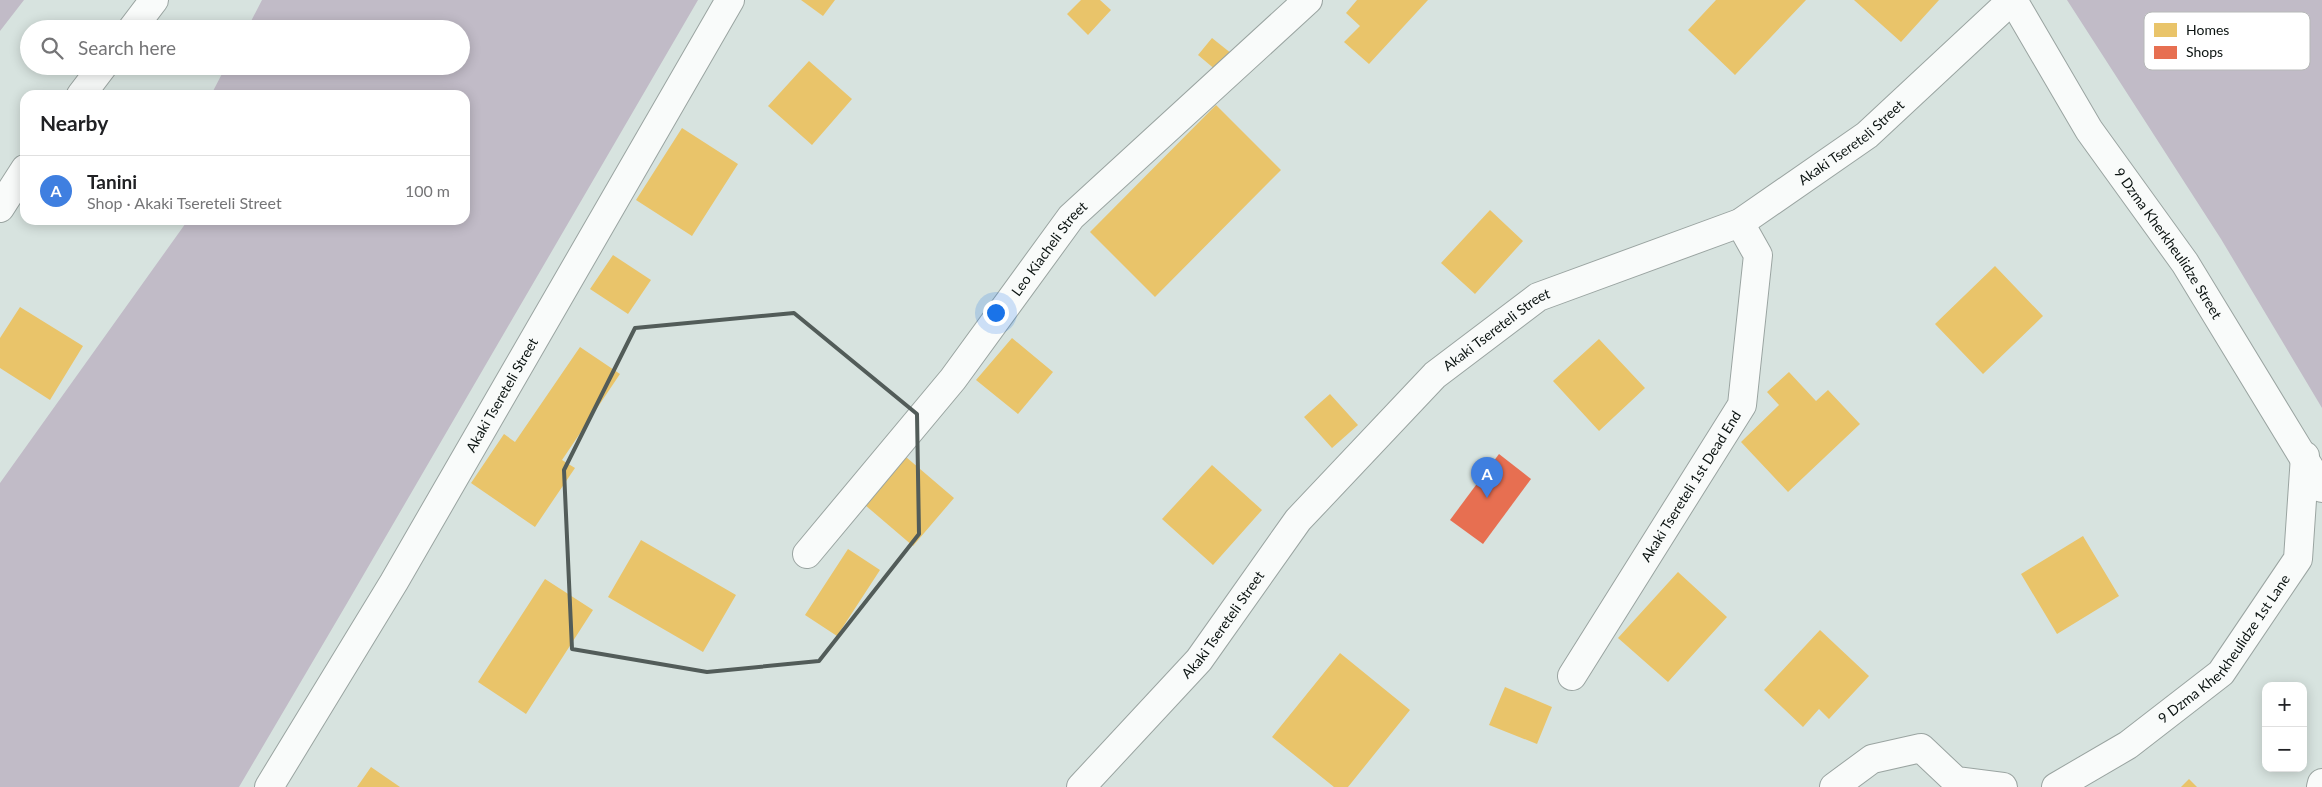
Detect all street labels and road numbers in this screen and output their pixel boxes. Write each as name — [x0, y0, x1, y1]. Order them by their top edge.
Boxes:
street label: Akaki Tsereteli Street — [1795, 96, 1907, 188]
street label: 9 Dzma Kherkheulidze Street — [2111, 164, 2226, 322]
street label: Leo Kiacheli Street — [1007, 198, 1090, 299]
street label: Akaki Tsereteli Street — [1439, 284, 1552, 374]
street label: Akaki Tsereteli Street — [462, 335, 541, 455]
street label: Akaki Tsereteli 1st Dead End — [1637, 407, 1744, 565]
street label: Akaki Tsereteli Street — [1177, 567, 1267, 681]
street label: 9 Dzma Kherkheulidze 1st Lane — [2155, 571, 2293, 727]

